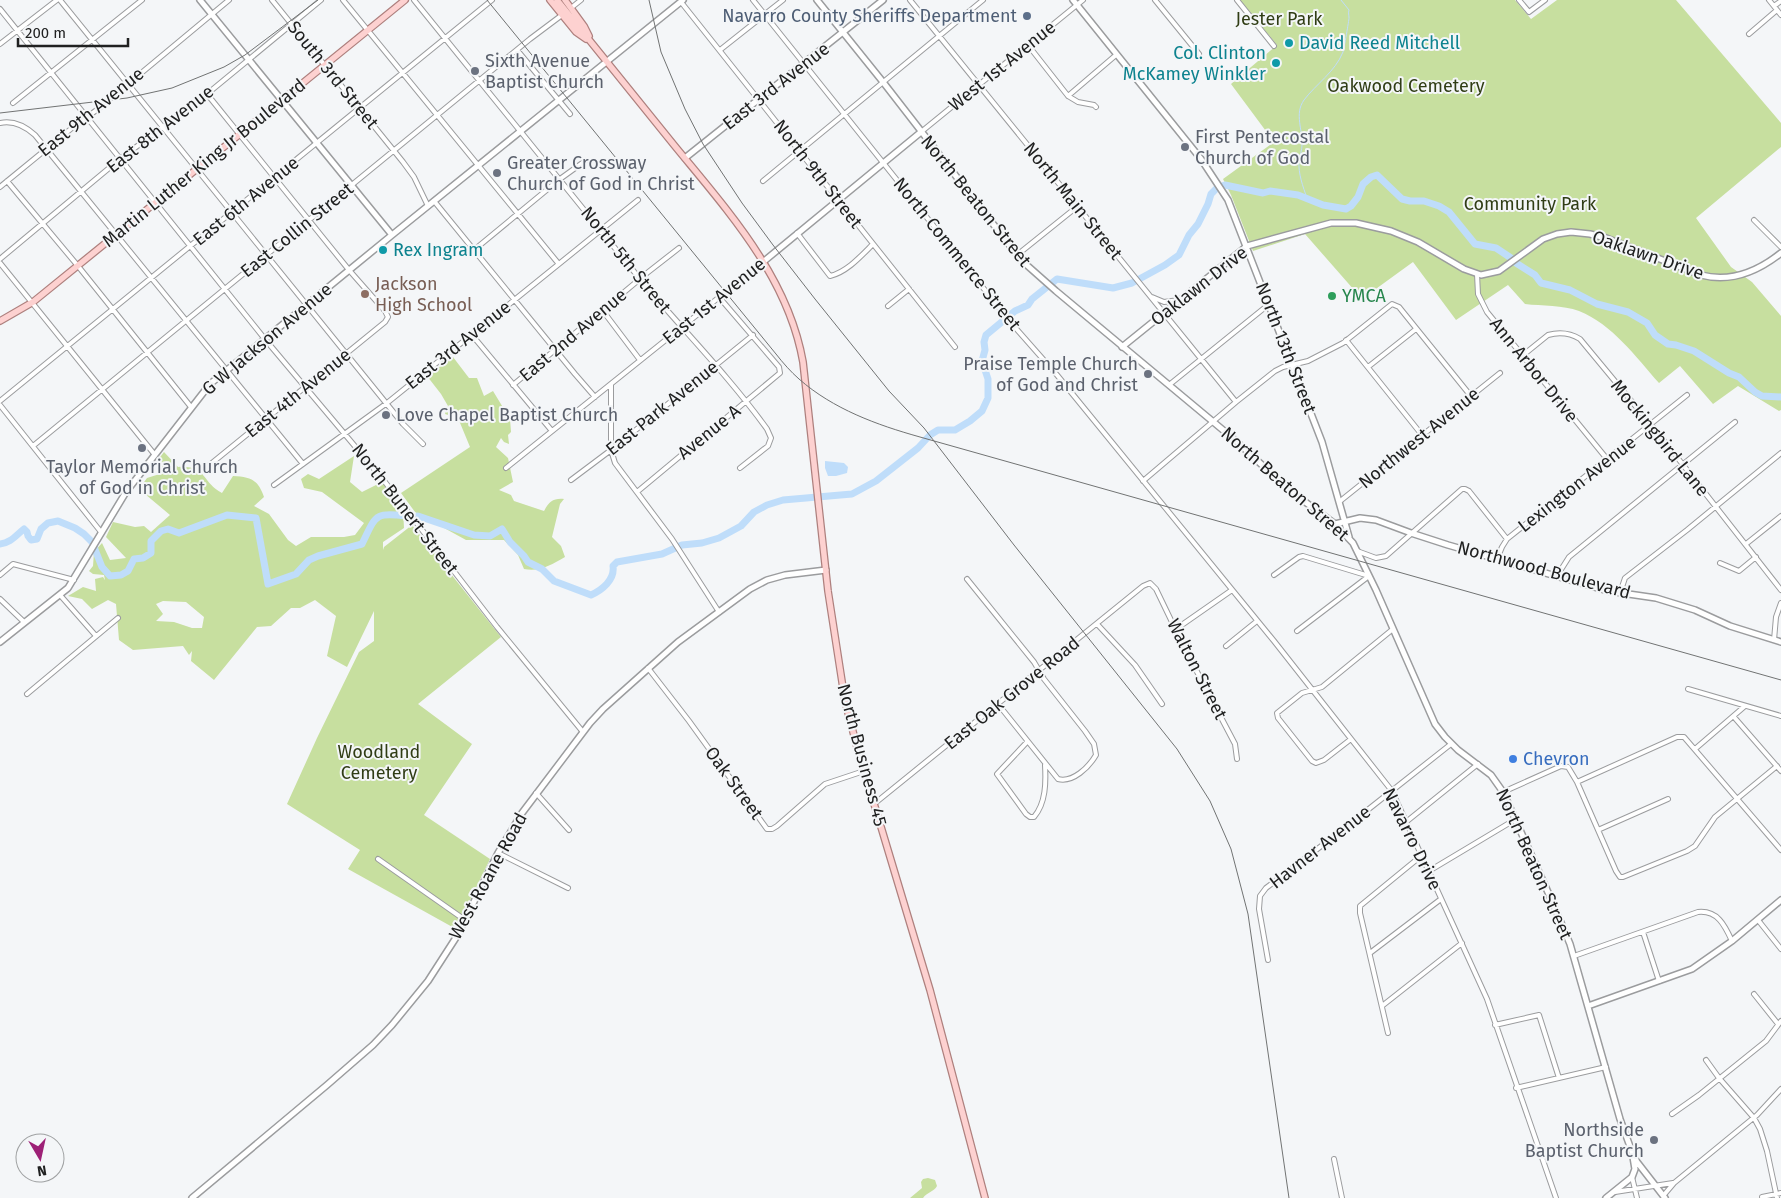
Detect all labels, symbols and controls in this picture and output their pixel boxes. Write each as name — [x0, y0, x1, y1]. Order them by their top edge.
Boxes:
place label: Navarro County Sheriffs Department — [722, 5, 1018, 27]
park label: Jester Park — [1236, 8, 1323, 30]
marker: Navarro County Sheriffs Department — [1021, 10, 1033, 22]
scale bar — [18, 15, 128, 47]
street label: West 1st Avenue — [944, 16, 1060, 116]
street label: South 3rd Street — [283, 17, 384, 134]
text: 200 m — [25, 24, 66, 42]
place label: David Reed Mitchell — [1299, 32, 1460, 54]
marker: David Reed Mitchell — [1283, 37, 1295, 49]
street label: East 3rd Avenue — [718, 38, 834, 134]
place label: Col. Clinton McKamey Winkler — [1123, 42, 1266, 85]
place label: Sixth Avenue Baptist Church — [485, 50, 604, 93]
marker: Col. Clinton McKamey Winkler — [1270, 57, 1282, 69]
street label: East 9th Avenue — [34, 63, 148, 161]
marker: Sixth Avenue Baptist Church — [469, 65, 481, 77]
street label: Martin Luther King Jr Boulevard — [98, 74, 310, 252]
park label: Oakwood Cemetery — [1327, 75, 1485, 97]
street label: East 8th Avenue — [102, 80, 218, 178]
street label: North 9th Street — [769, 115, 868, 233]
place label: First Pentecostal Church of God — [1195, 126, 1329, 169]
street label: North Beaton Street — [916, 131, 1036, 272]
street label: North Main Street — [1019, 138, 1127, 264]
marker: First Pentecostal Church of God — [1179, 141, 1191, 153]
street label: East 6th Avenue — [189, 152, 303, 250]
place label: Greater Crossway Church of God in Christ — [507, 152, 695, 195]
marker: Greater Crossway Church of God in Christ — [491, 167, 503, 179]
street label: North Commerce Street — [888, 173, 1026, 335]
street label: East Collin Street — [236, 177, 358, 282]
park label: Community Park — [1464, 193, 1597, 215]
street label: North 5th Street — [576, 202, 676, 318]
street label: Oaklawn Drive — [1589, 226, 1707, 284]
place label: Rex Ingram — [393, 239, 484, 261]
street label: Oaklawn Drive — [1146, 241, 1252, 331]
marker: Rex Ingram — [377, 244, 389, 256]
street label: East 1st Avenue — [658, 253, 770, 349]
place label: Jackson High School — [375, 273, 472, 316]
street label: G W Jackson Avenue — [198, 278, 336, 400]
street label: North 13th Street — [1251, 279, 1321, 417]
street label: East 2nd Avenue — [515, 284, 631, 386]
place label: YMCA — [1342, 285, 1387, 307]
marker: Jackson High School — [359, 288, 371, 300]
marker: YMCA — [1326, 290, 1338, 302]
street label: East 3rd Avenue — [401, 296, 515, 394]
street label: Ann Arbor Drive — [1485, 313, 1583, 427]
street label: East 4th Avenue — [241, 344, 355, 442]
place label: Praise Temple Church of God and Christ — [963, 353, 1138, 396]
street label: East Park Avenue — [601, 356, 723, 460]
marker: Praise Temple Church of God and Christ — [1142, 368, 1154, 380]
street label: Mockingbird Lane — [1606, 375, 1714, 501]
street label: Northwest Avenue — [1354, 383, 1484, 493]
street label: Avenue A — [673, 399, 746, 464]
place label: Love Chapel Baptist Church — [396, 404, 618, 426]
marker: Love Chapel Baptist Church — [380, 409, 392, 421]
street label: North Beaton Street — [1216, 422, 1354, 546]
street label: Lexington Avenue — [1514, 431, 1640, 537]
street label: North Bunert Street — [347, 439, 463, 579]
marker: Taylor Memorial Church of God in Christ — [136, 442, 148, 454]
place label: Taylor Memorial Church of God in Christ — [46, 456, 238, 499]
street label: Northwood Boulevard — [1455, 536, 1633, 604]
street label: Walton Street — [1162, 615, 1232, 723]
street label: East Oak Grove Road — [940, 632, 1084, 754]
street label: North Business 45 — [832, 681, 892, 829]
park label: Woodland Cemetery — [338, 741, 420, 784]
street label: Oak Street — [700, 742, 768, 824]
place label: Chevron — [1523, 748, 1590, 770]
marker: Chevron — [1507, 753, 1519, 765]
street label: Navarro Drive — [1378, 784, 1446, 894]
street label: North Beaton Street — [1491, 785, 1577, 943]
street label: Havner Avenue — [1265, 801, 1375, 893]
street label: West Roane Road — [444, 809, 532, 943]
place label: Northside Baptist Church — [1525, 1119, 1644, 1162]
north arrow — [15, 1133, 65, 1183]
marker: Northside Baptist Church — [1648, 1134, 1660, 1146]
text: N — [36, 1161, 48, 1179]

